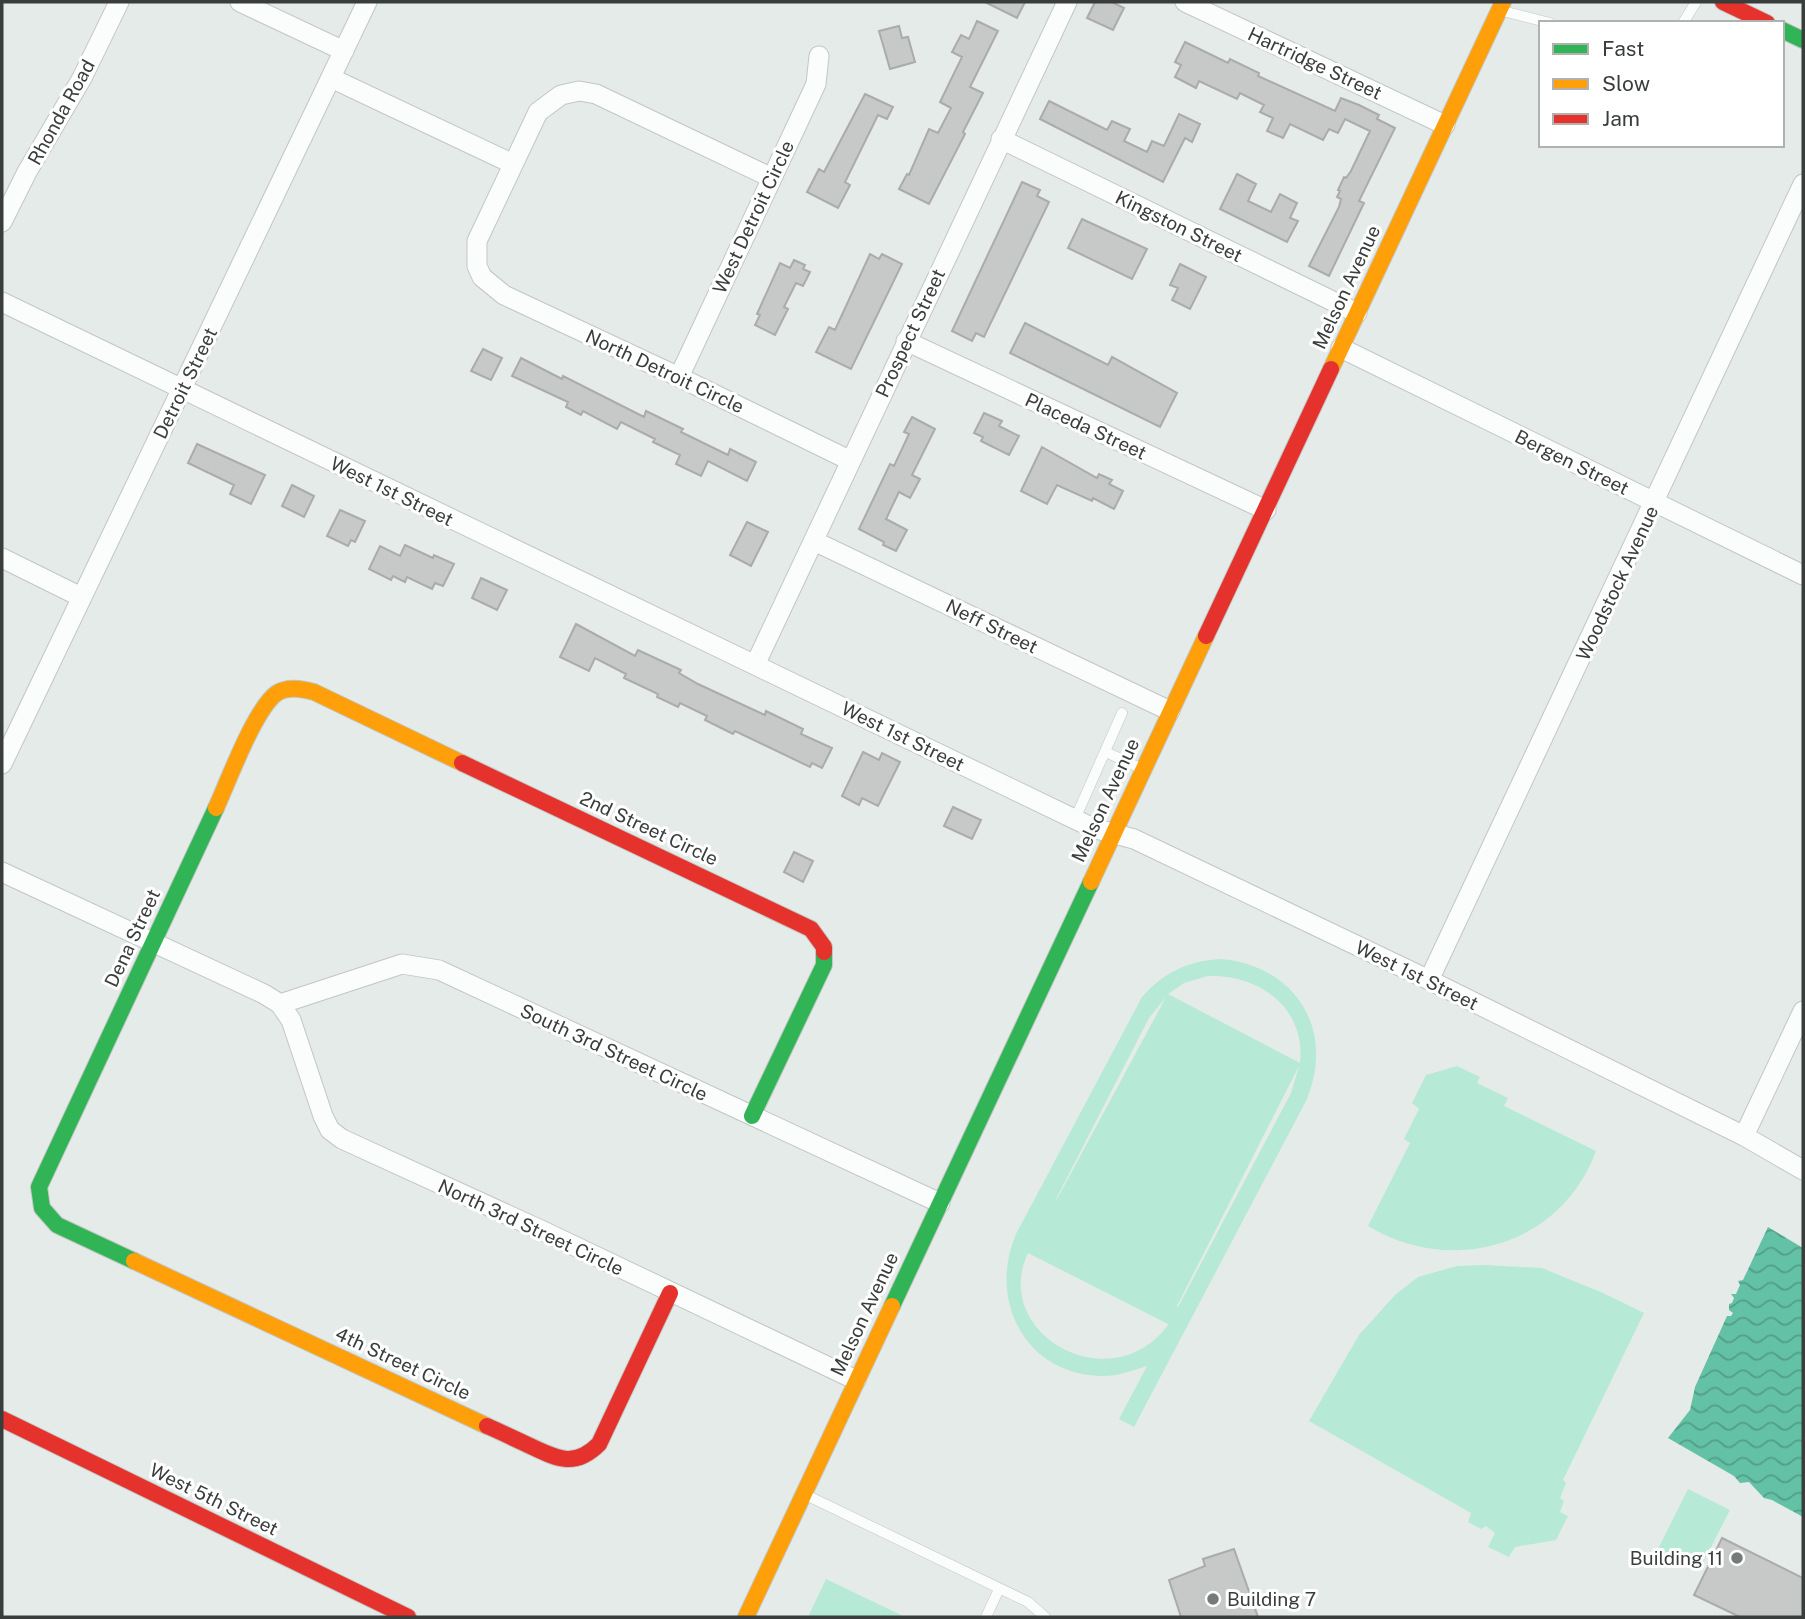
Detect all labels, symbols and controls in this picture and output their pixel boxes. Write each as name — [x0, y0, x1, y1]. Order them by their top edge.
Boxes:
legend — [1539, 21, 1784, 147]
street label: Hartridge Street — [1245, 22, 1385, 104]
text: Fast — [1602, 36, 1644, 61]
street label: Rhonda Road — [23, 56, 99, 168]
text: Slow — [1602, 71, 1650, 96]
text: Jam — [1602, 106, 1640, 131]
street label: West Detroit Circle — [708, 137, 798, 297]
street label: Kingston Street — [1112, 186, 1246, 266]
street label: Melson Avenue — [1308, 222, 1384, 352]
street label: Prospect Street — [871, 265, 949, 401]
street label: Detroit Street — [149, 324, 221, 442]
street label: North Detroit Circle — [582, 325, 748, 417]
street label: Placeda Street — [1022, 388, 1150, 464]
street label: Bergen Street — [1511, 425, 1633, 499]
street label: West 1st Street — [327, 452, 457, 530]
street label: Woodstock Avenue — [1572, 502, 1662, 664]
street label: Neff Street — [943, 594, 1041, 658]
street label: West 1st Street — [838, 697, 968, 775]
street label: Melson Avenue — [1067, 735, 1143, 865]
street label: 2nd Street Circle — [576, 786, 722, 870]
street label: Dena Street — [100, 886, 164, 990]
street label: West 1st Street — [1352, 936, 1482, 1014]
street label: South 3rd Street Circle — [517, 999, 711, 1105]
street label: North 3rd Street Circle — [435, 1174, 627, 1280]
street label: Melson Avenue — [826, 1249, 902, 1379]
street label: 4th Street Circle — [332, 1322, 474, 1404]
street label: West 5th Street — [146, 1458, 282, 1540]
place label: Building 11 — [1630, 1547, 1723, 1569]
marker: Building 11 — [1729, 1550, 1745, 1566]
place label: Building 7 — [1227, 1588, 1316, 1610]
marker: Building 7 — [1205, 1591, 1221, 1607]

